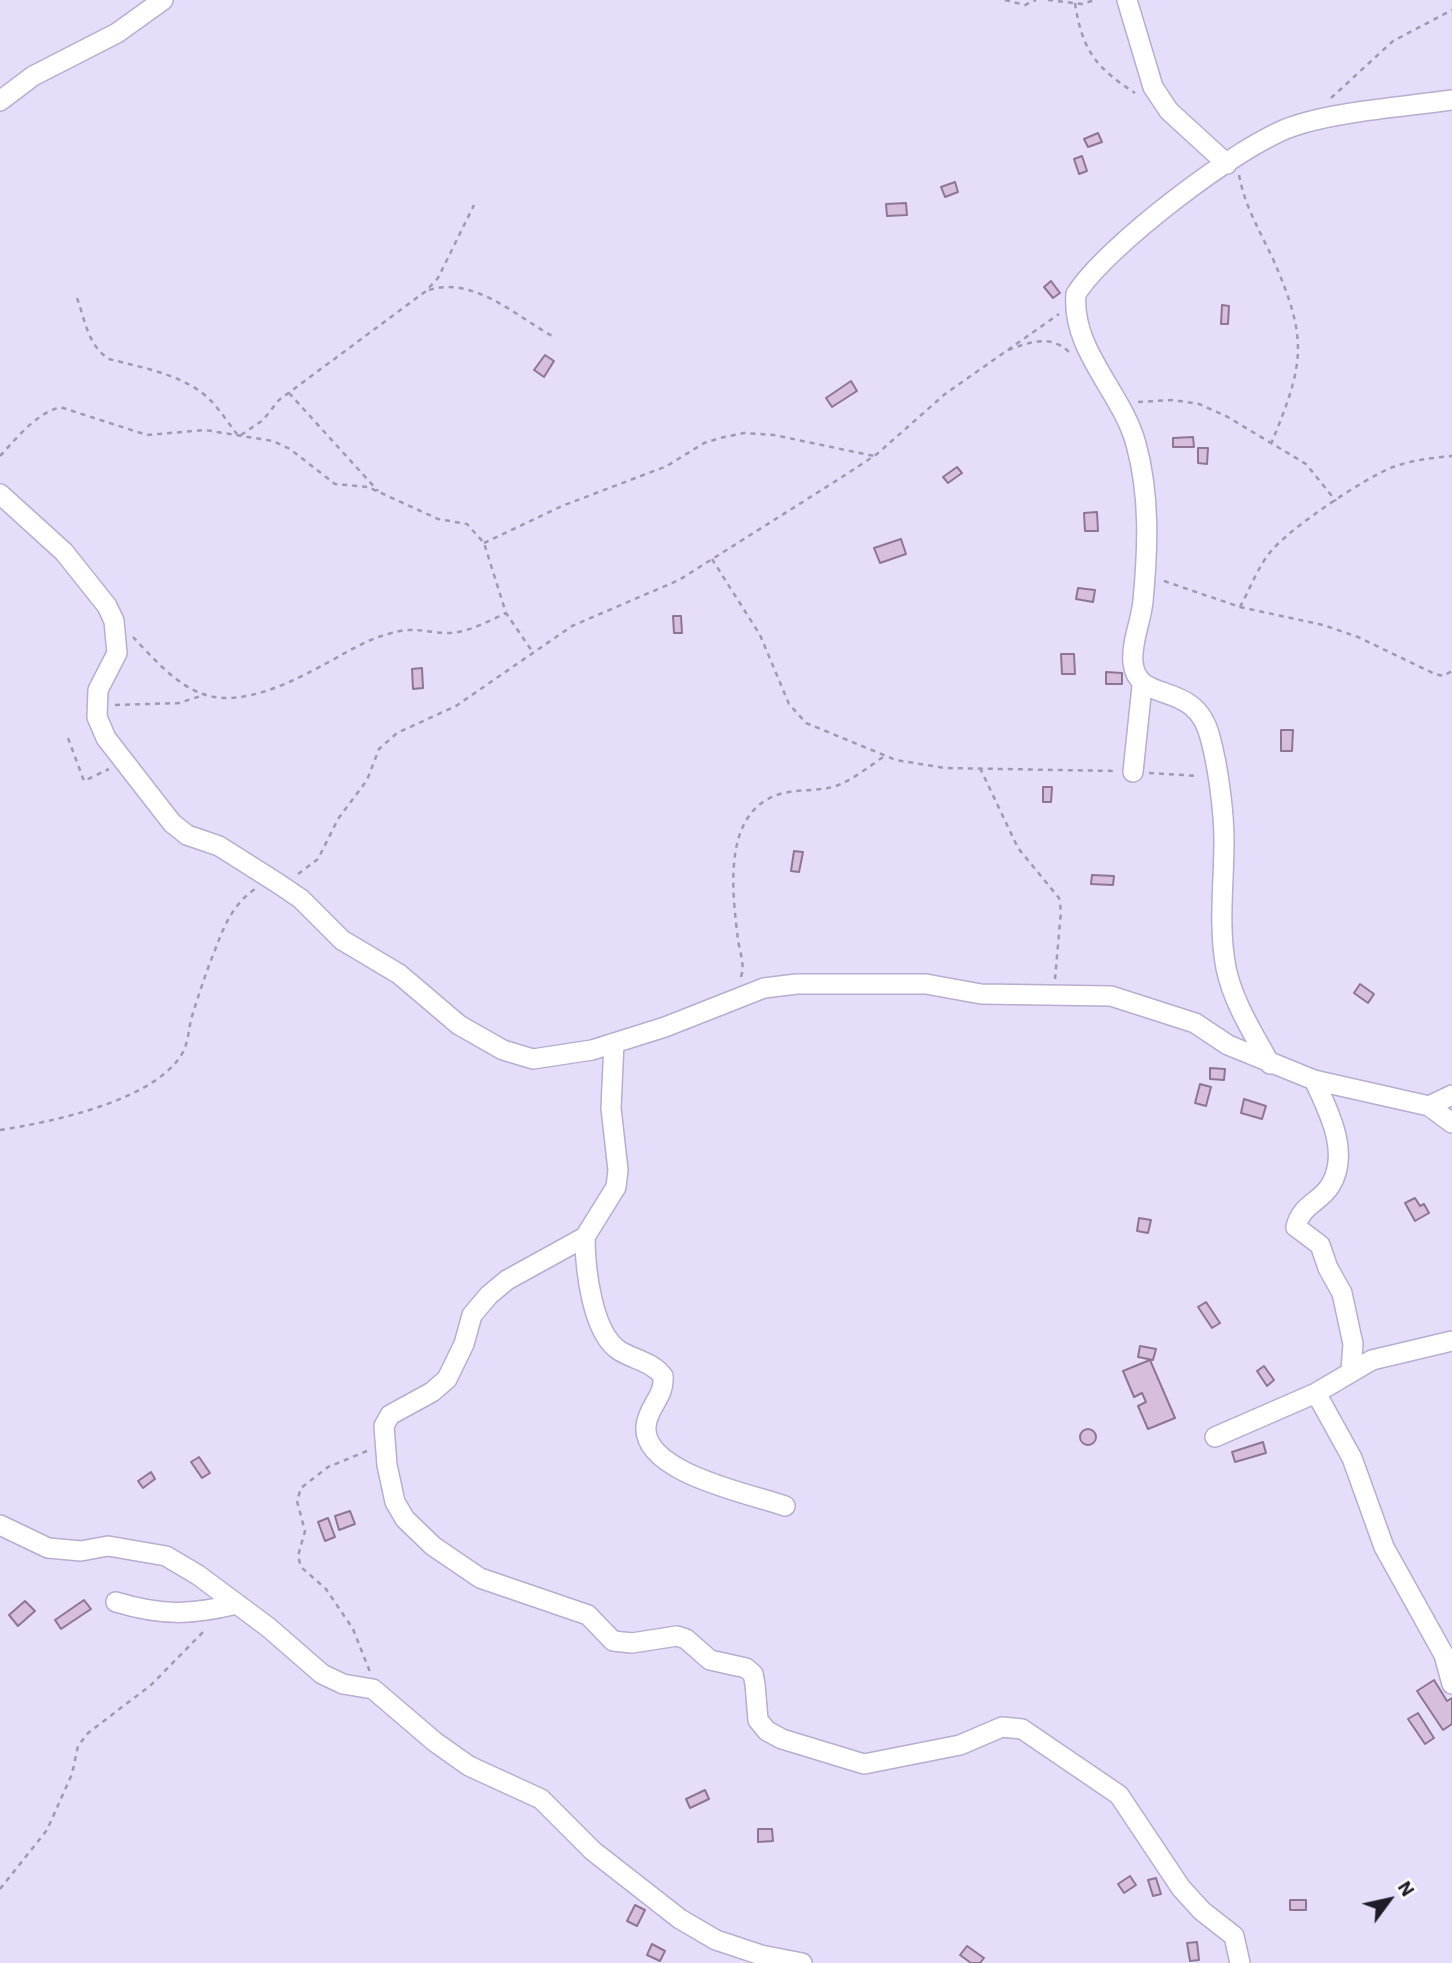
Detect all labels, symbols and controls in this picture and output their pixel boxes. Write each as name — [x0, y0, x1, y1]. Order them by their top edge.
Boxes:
north arrow — [1354, 1865, 1424, 1935]
text: N — [1393, 1876, 1420, 1901]

